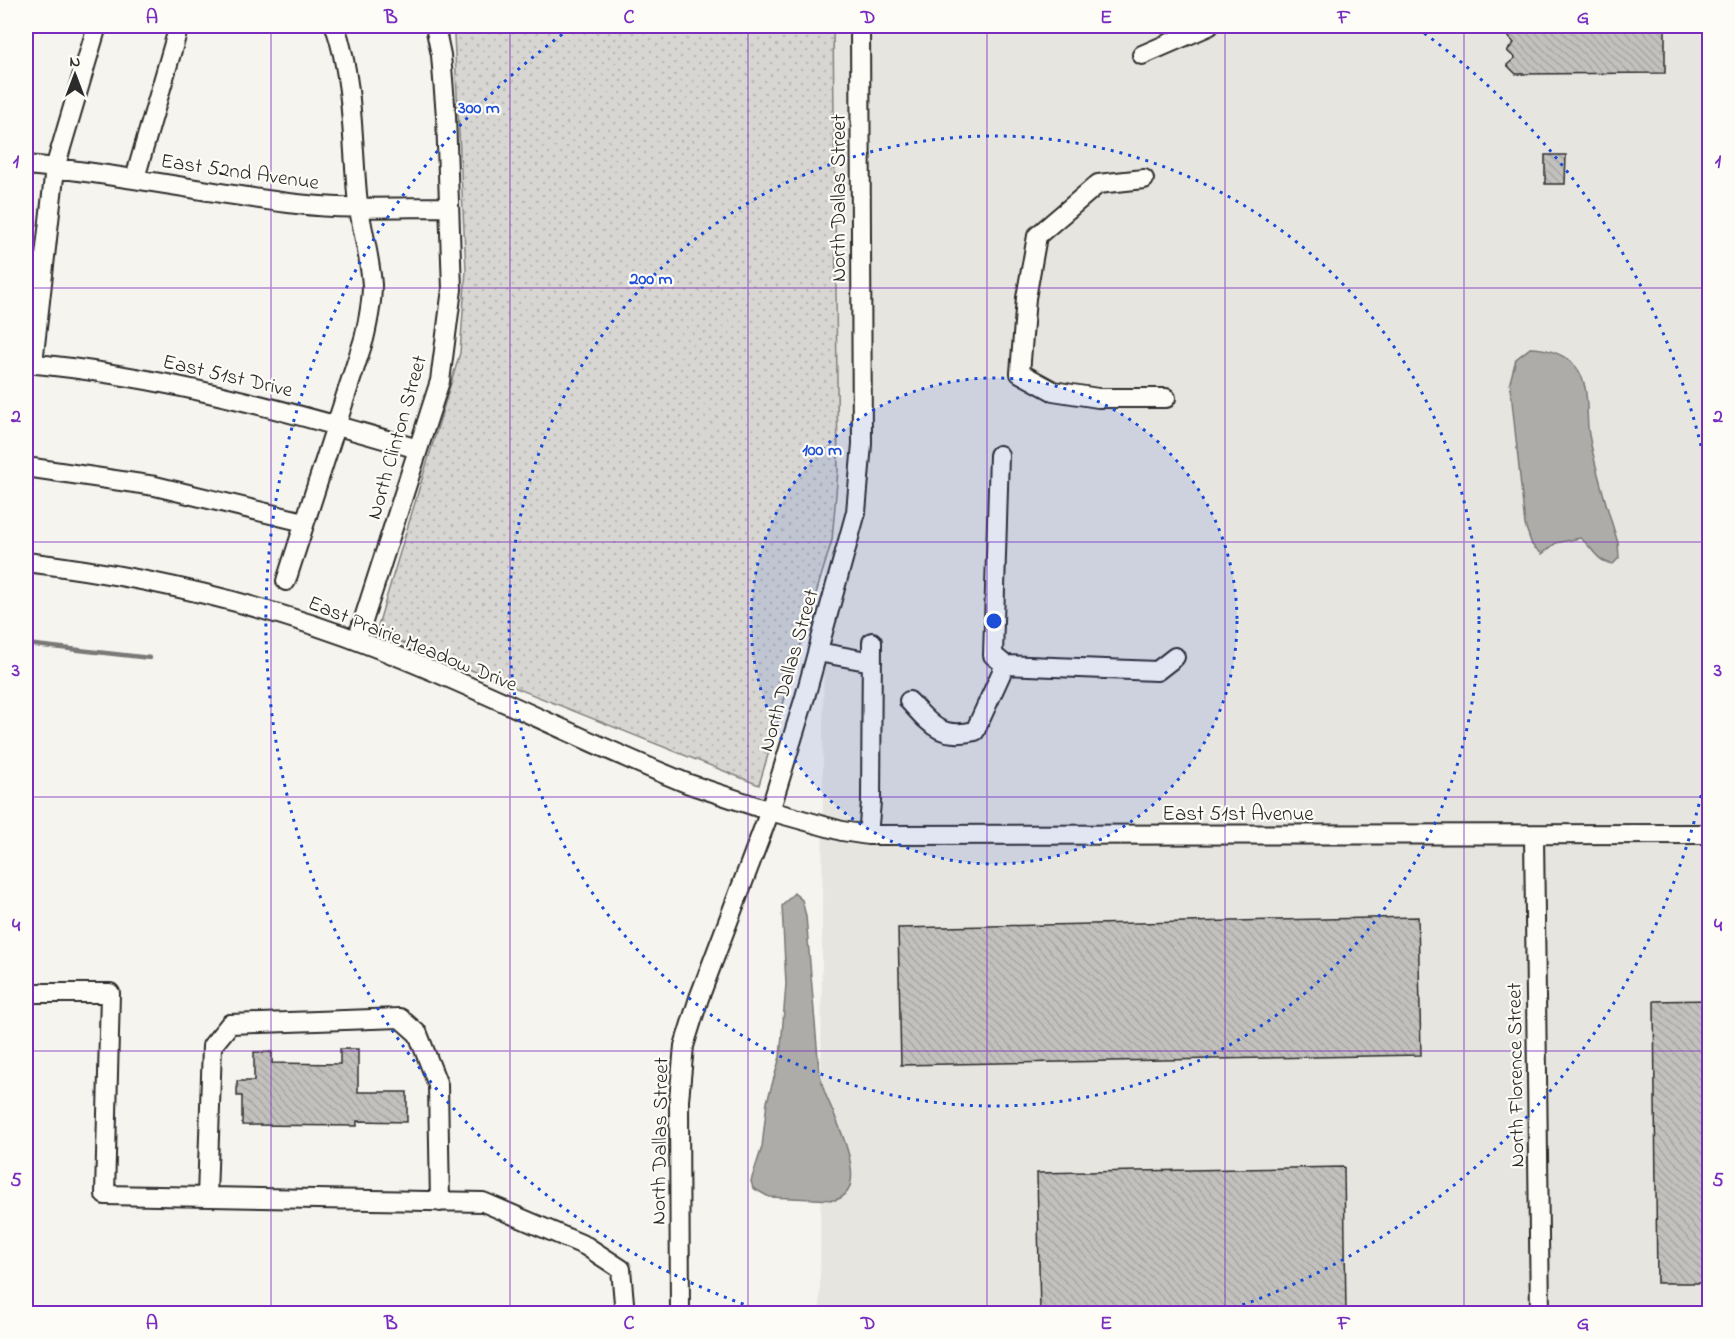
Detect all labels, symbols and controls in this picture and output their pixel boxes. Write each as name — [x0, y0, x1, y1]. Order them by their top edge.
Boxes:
text: A — [146, 4, 158, 33]
text: B — [383, 4, 398, 33]
text: C — [624, 4, 635, 33]
text: D — [860, 4, 875, 33]
text: E — [1100, 4, 1112, 33]
text: F — [1337, 4, 1351, 33]
text: G — [1577, 4, 1590, 33]
north arrow — [45, 45, 105, 105]
text: N — [70, 50, 81, 74]
text: 300 m — [457, 96, 500, 122]
street label: North Dallas Street — [825, 114, 855, 282]
street label: East 52nd Avenue — [159, 147, 321, 199]
text: 1 — [13, 148, 20, 177]
text: 1 — [1715, 148, 1722, 177]
text: 200 m — [629, 267, 673, 293]
street label: East 51st Drive — [160, 347, 296, 407]
street label: North Clinton Street — [360, 352, 436, 523]
text: 2 — [10, 403, 21, 432]
text: 2 — [1712, 403, 1723, 432]
text: 100 m — [802, 438, 842, 464]
street label: North Dallas Street — [752, 586, 827, 755]
street label: East Prairie Meadow Drive — [303, 589, 522, 701]
centre of rings — [984, 611, 1004, 631]
text: 3 — [11, 657, 20, 686]
text: 3 — [1713, 657, 1722, 686]
street label: East 51st Avenue — [1162, 800, 1314, 830]
text: 4 — [12, 912, 21, 941]
text: 4 — [1714, 912, 1723, 941]
street label: North Florence Street — [1500, 982, 1534, 1168]
street label: North Dallas Street — [645, 1057, 677, 1225]
text: 5 — [10, 1167, 22, 1196]
text: 5 — [1712, 1167, 1724, 1196]
text: A — [146, 1310, 158, 1339]
text: B — [383, 1310, 398, 1339]
text: C — [624, 1310, 635, 1339]
text: D — [860, 1310, 875, 1339]
text: E — [1100, 1310, 1112, 1339]
text: F — [1337, 1310, 1351, 1339]
text: G — [1577, 1310, 1590, 1339]

